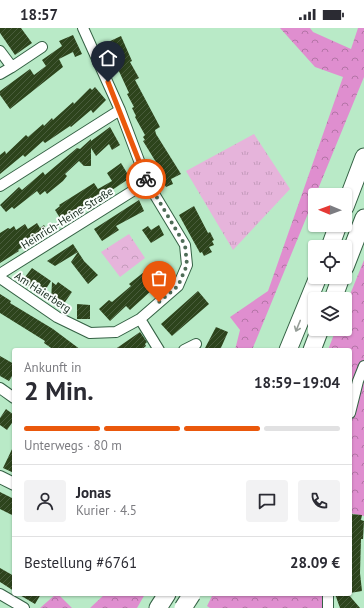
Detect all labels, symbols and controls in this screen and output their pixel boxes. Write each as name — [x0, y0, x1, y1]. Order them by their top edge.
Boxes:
text: 18:57 — [20, 5, 58, 24]
pin — [91, 41, 125, 82]
icon: home — [97, 47, 119, 69]
courier — [126, 159, 166, 199]
icon: bike — [135, 168, 157, 190]
street label: Heinrich-Heine-Straße — [18, 184, 116, 252]
north arrow — [308, 188, 352, 232]
map controls — [308, 188, 352, 336]
button: locate — [308, 240, 352, 284]
pin — [142, 261, 176, 302]
icon: bag — [148, 267, 170, 289]
street label: Am Haierberg — [12, 269, 74, 316]
button: layers — [308, 292, 352, 336]
one-way arrow — [294, 320, 301, 332]
text: Ankunft in — [24, 359, 81, 376]
text: 18:59–19:04 — [254, 373, 340, 392]
text: 2 Min. — [24, 374, 94, 407]
text: Unterwegs · 80 m — [24, 437, 122, 454]
button: person — [24, 480, 66, 522]
button: chat — [246, 480, 288, 522]
button: phone — [298, 480, 340, 522]
text: Jonas — [76, 483, 111, 502]
text: Kurier · 4.5 — [76, 502, 137, 519]
text: Bestellung #6761 — [24, 553, 137, 572]
text: 28.09 € — [290, 553, 340, 572]

